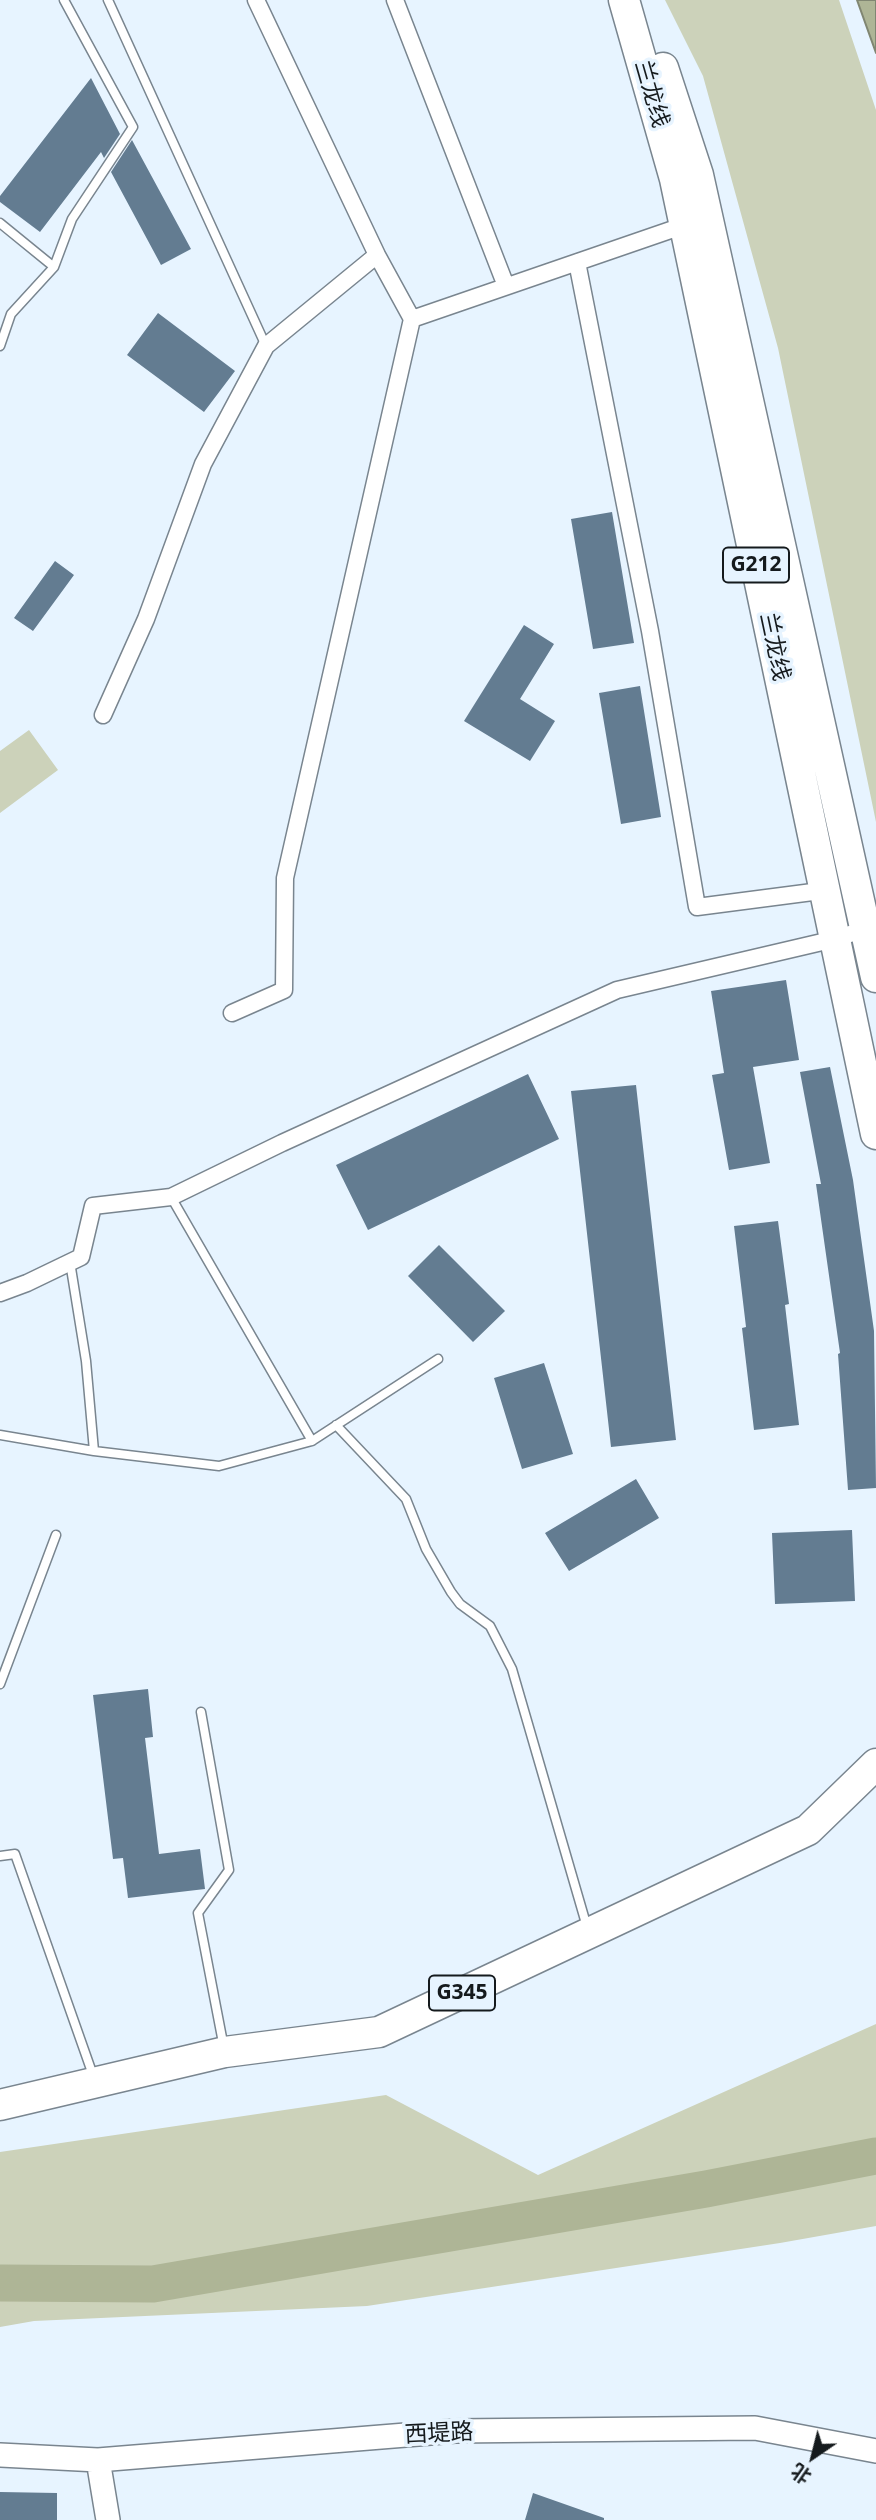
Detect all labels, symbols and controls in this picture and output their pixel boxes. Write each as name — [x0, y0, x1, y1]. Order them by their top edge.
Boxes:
street label: 兰龙线 — [628, 57, 674, 131]
road number: G212 — [723, 548, 789, 582]
street label: 兰龙线 — [753, 610, 795, 684]
road number: G345 — [429, 1976, 495, 2010]
street label: 西堤路 — [404, 2418, 474, 2450]
north arrow — [778, 2422, 848, 2492]
text: 北 — [786, 2458, 816, 2490]

